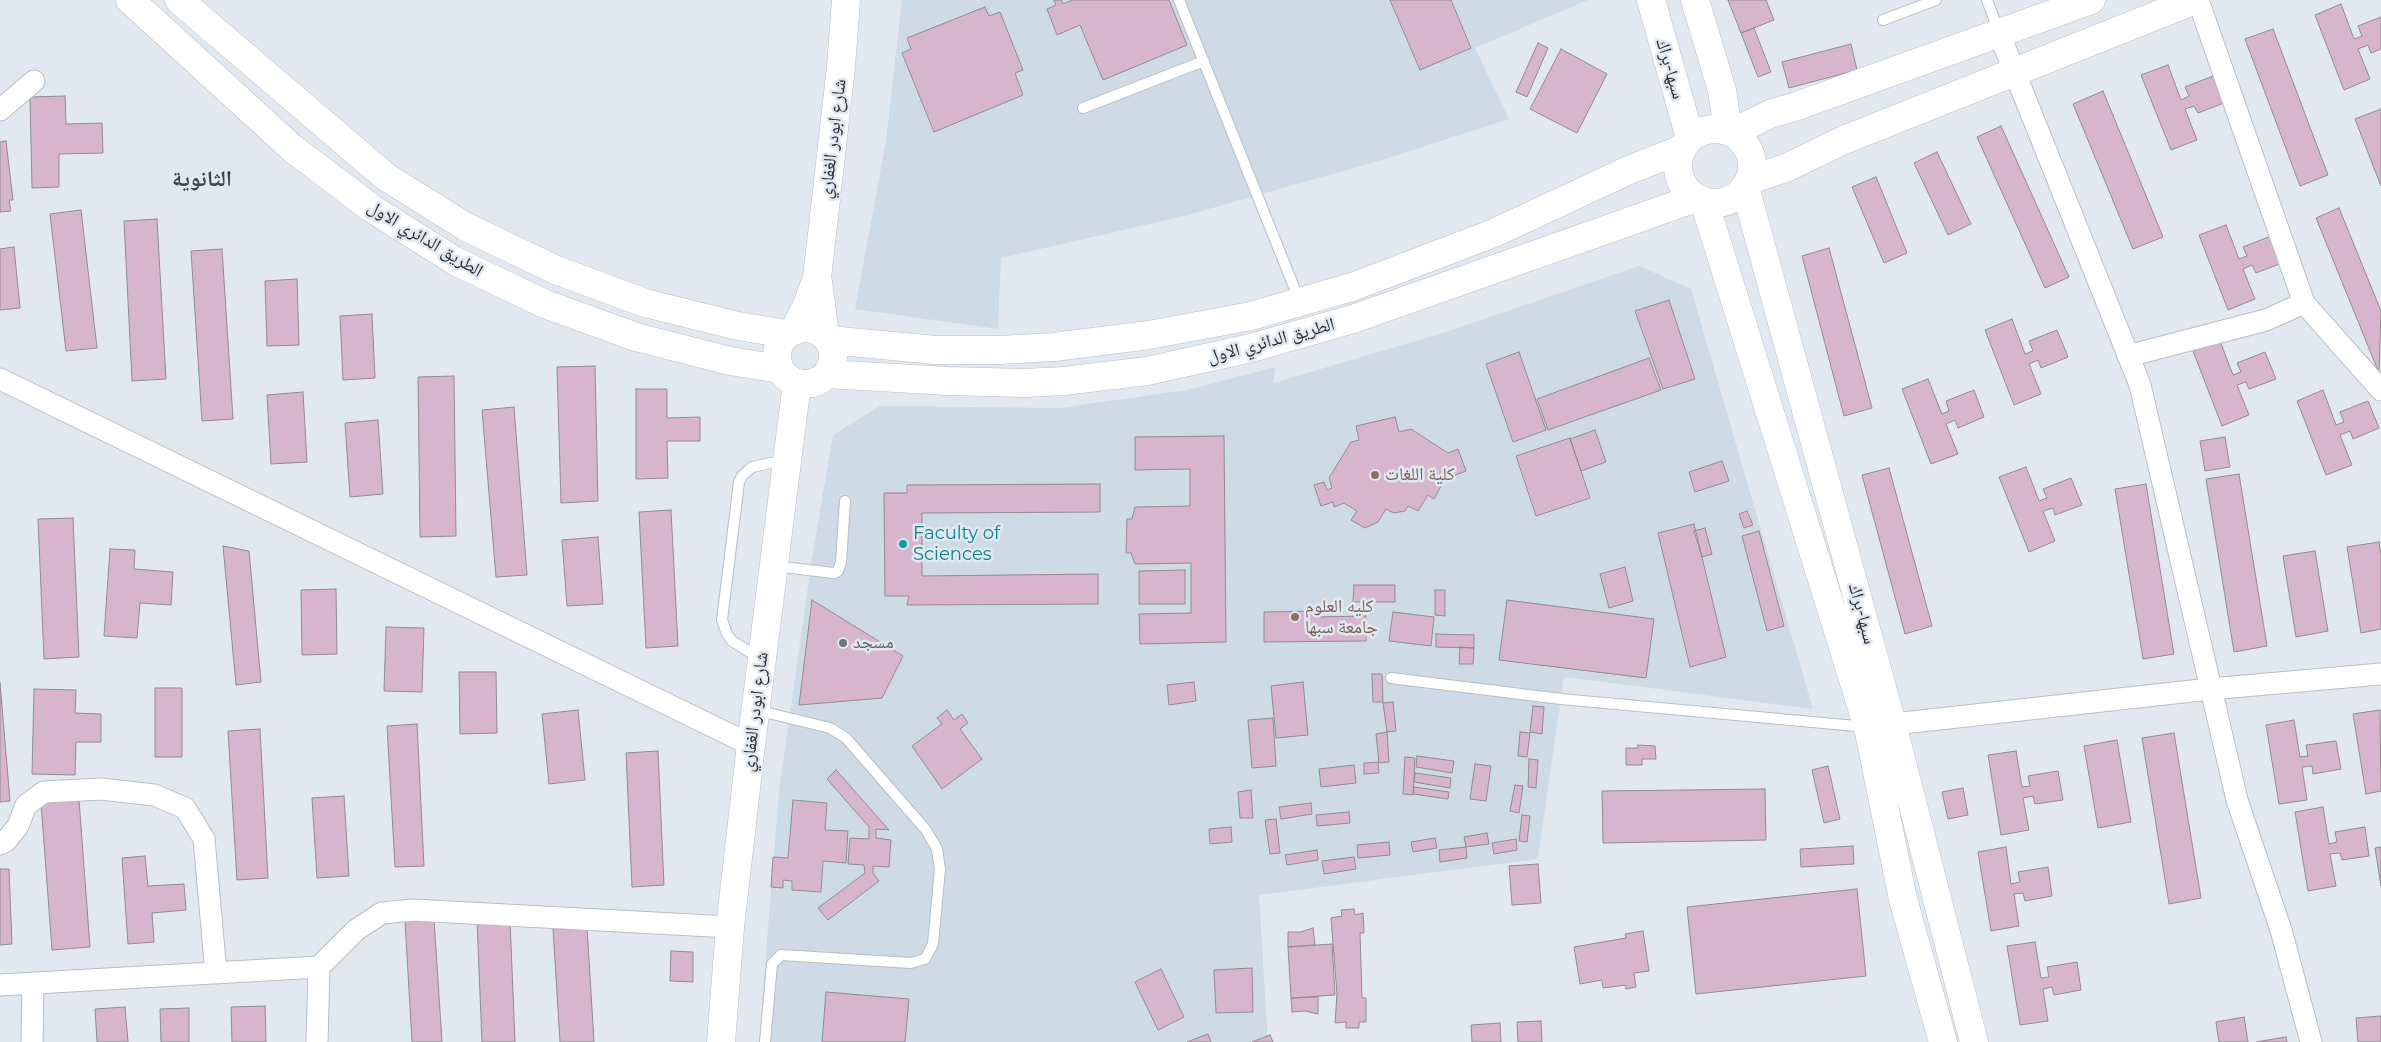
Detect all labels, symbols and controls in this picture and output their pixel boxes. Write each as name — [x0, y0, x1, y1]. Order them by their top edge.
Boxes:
street label: سبها-براك — [1651, 36, 1689, 102]
street label: شارع ابودر الغفاري — [815, 78, 851, 200]
district label: الثانوية — [172, 167, 232, 193]
street label: الطريق الدائري الاول — [363, 196, 487, 282]
street label: الطريق الدائري الاول — [1205, 314, 1337, 368]
place label: كلية اللغات — [1385, 464, 1455, 486]
marker: كلية اللغات — [1369, 469, 1381, 481]
place label: Faculty of Sciences — [913, 523, 1000, 566]
marker: Faculty of Sciences — [897, 538, 909, 550]
street label: سبها-براك — [1844, 581, 1880, 647]
place label: كليه العلوم جامعة سبها — [1305, 596, 1378, 638]
marker: كليه العلوم جامعة سبها — [1289, 611, 1301, 623]
place label: مسجد — [853, 632, 894, 654]
marker: مسجد — [837, 637, 849, 649]
street label: شارع ابودر الغفاري — [737, 651, 773, 773]

